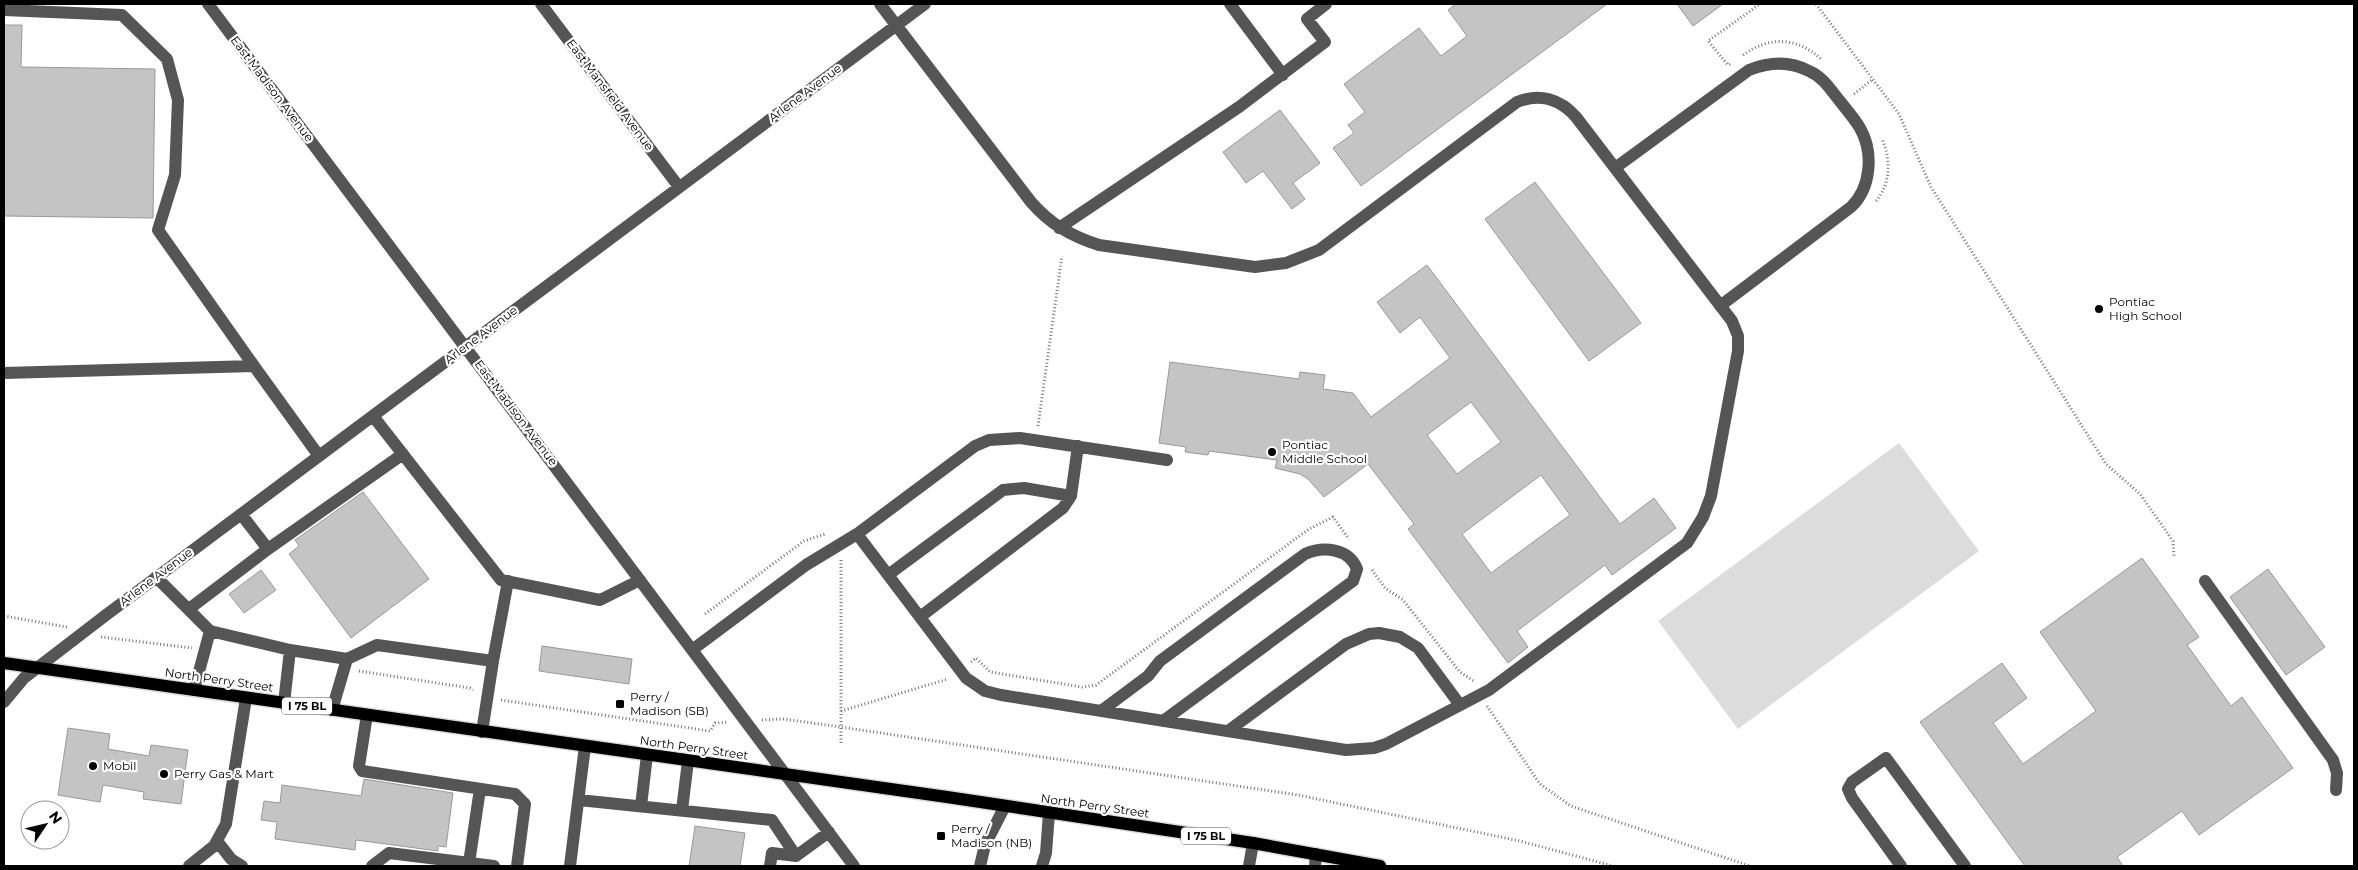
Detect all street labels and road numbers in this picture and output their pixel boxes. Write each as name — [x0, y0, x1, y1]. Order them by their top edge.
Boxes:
street label: East Madison Avenue — [228, 33, 317, 145]
street label: East Mansfield Avenue — [564, 36, 657, 153]
street label: Arlene Avenue — [765, 60, 844, 125]
street label: Arlene Avenue — [441, 302, 520, 367]
street label: East Madison Avenue — [472, 357, 561, 469]
street label: Arlene Avenue — [116, 544, 195, 609]
street label: North Perry Street — [164, 664, 274, 695]
road number: I 75 BL — [282, 698, 332, 714]
street label: North Perry Street — [639, 732, 749, 763]
street label: North Perry Street — [1040, 790, 1150, 821]
road number: I 75 BL — [1181, 828, 1231, 844]

